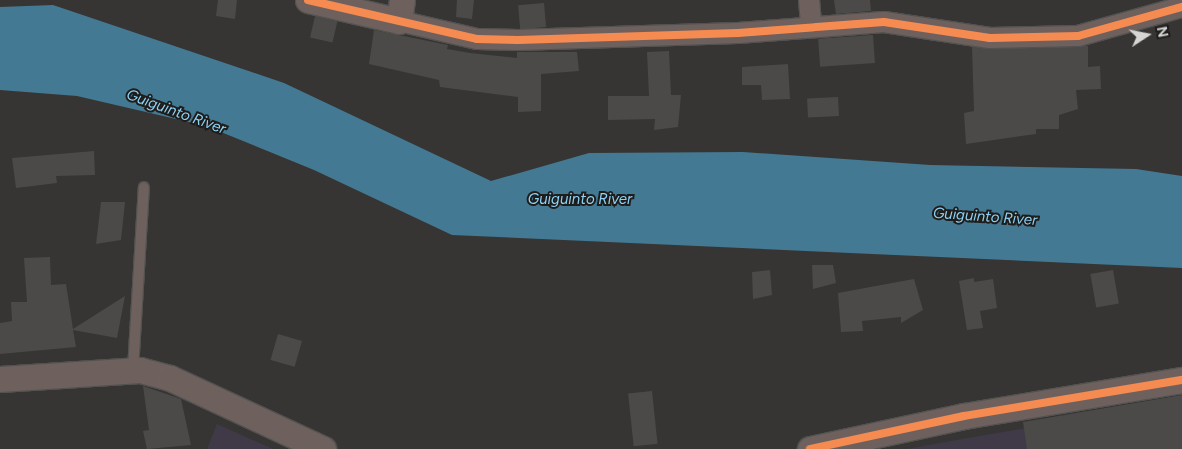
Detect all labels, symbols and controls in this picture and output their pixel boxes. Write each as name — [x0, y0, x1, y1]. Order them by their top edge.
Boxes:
north arrow — [1122, 10, 1172, 60]
text: N — [1153, 25, 1172, 39]
water label: Guiguinto River — [124, 86, 228, 138]
water label: Guiguinto River — [528, 191, 632, 209]
water label: Guiguinto River — [932, 204, 1038, 230]

